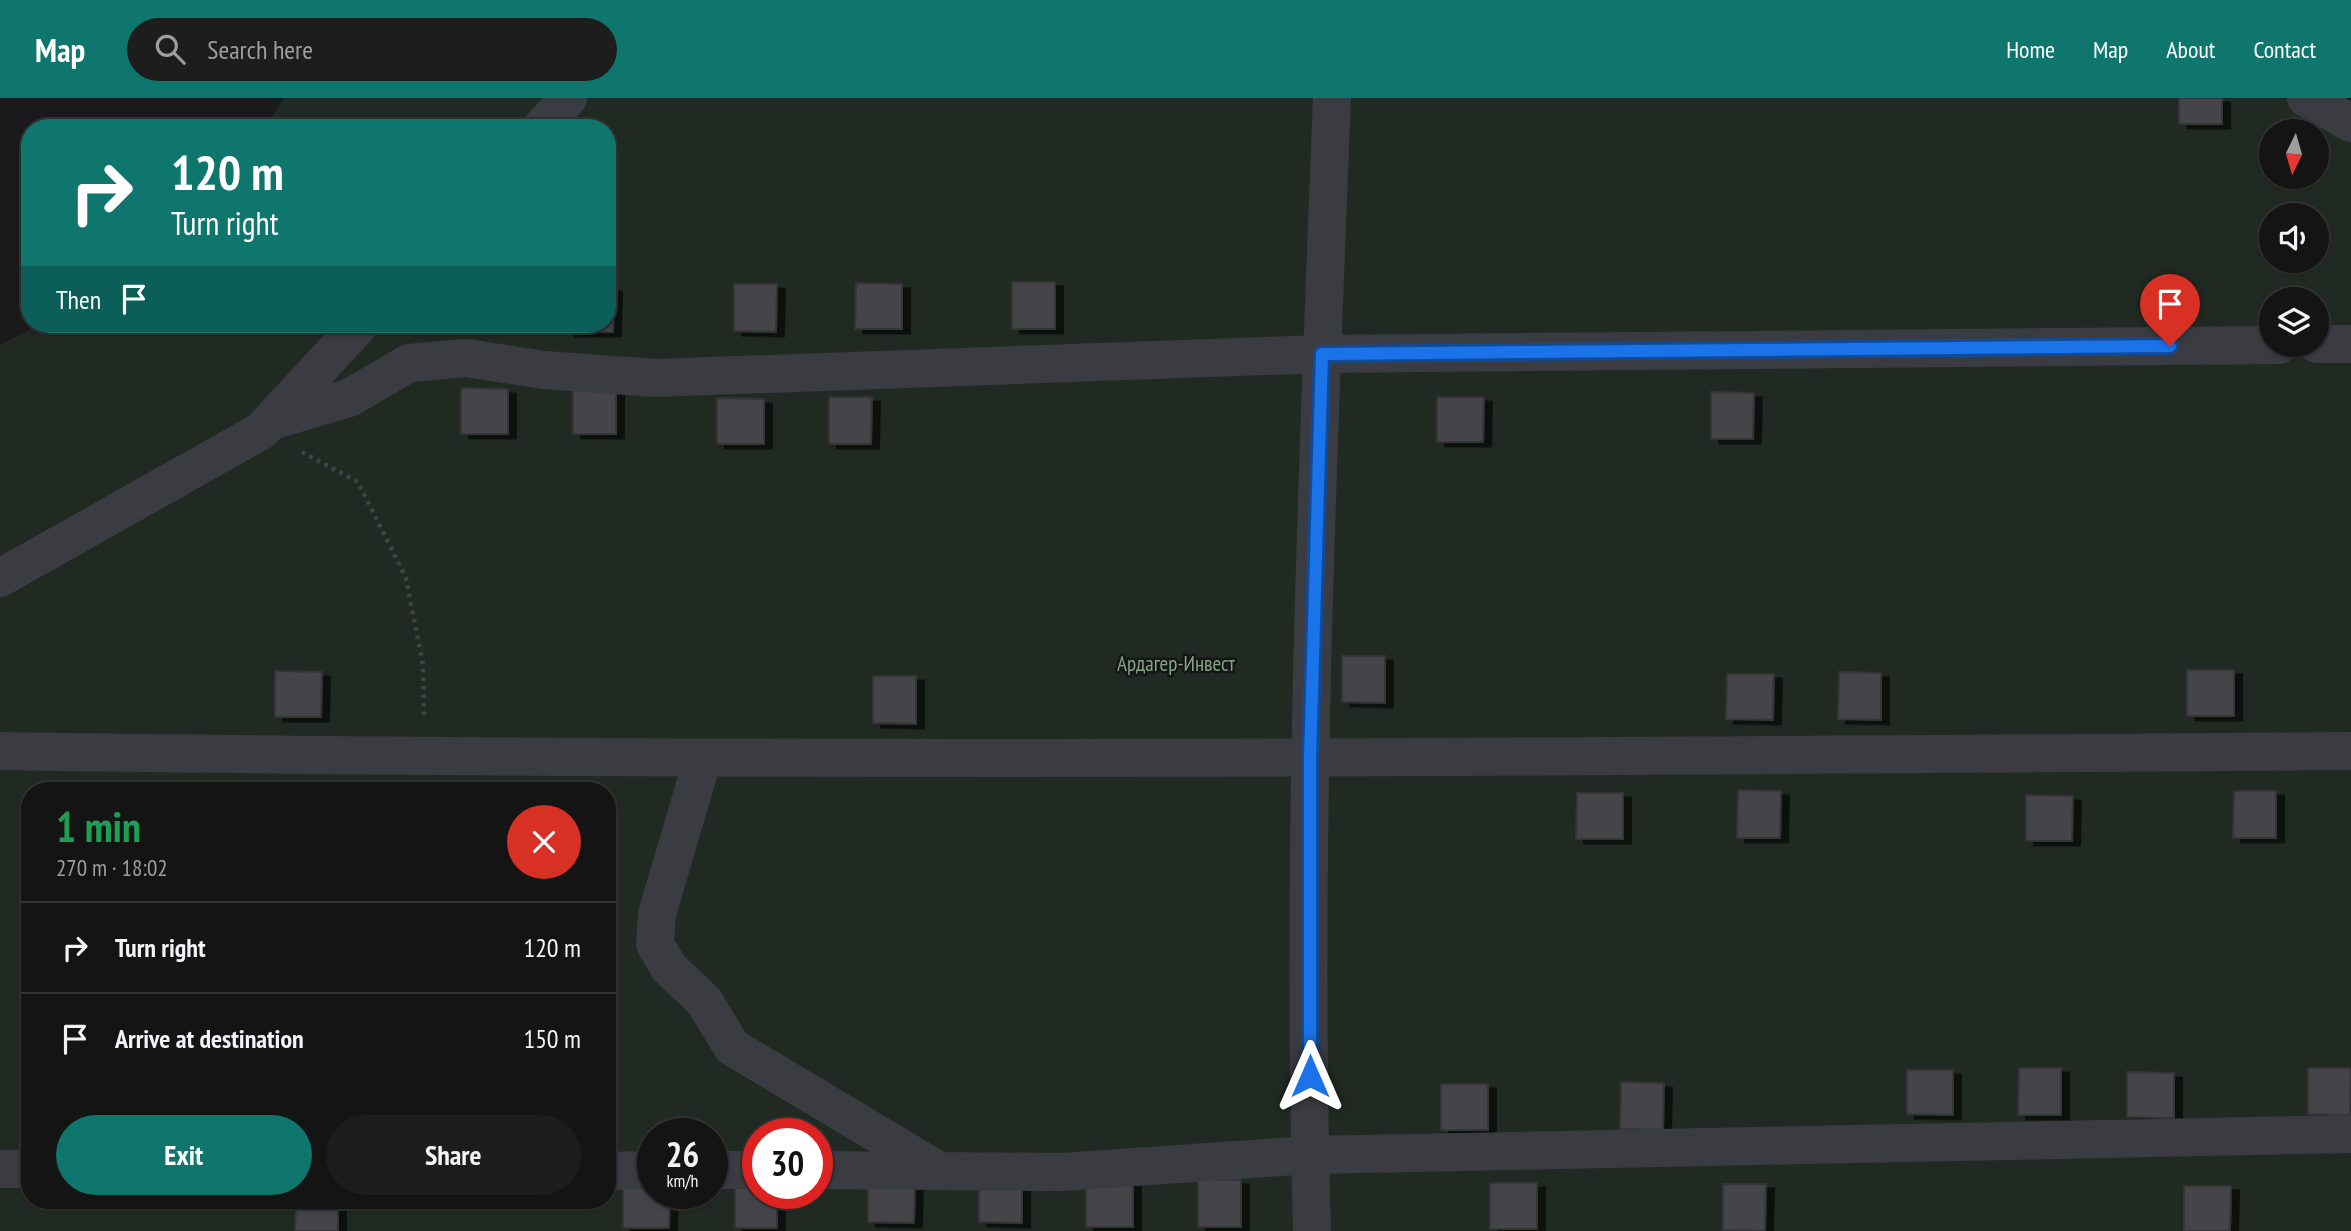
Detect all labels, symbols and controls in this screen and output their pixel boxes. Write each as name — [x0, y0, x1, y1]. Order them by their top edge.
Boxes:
search box — [127, 18, 617, 81]
text: Map — [35, 28, 85, 71]
icon: search — [151, 30, 189, 68]
text: Search here — [207, 33, 313, 66]
text: Home — [2006, 34, 2055, 65]
text: Map — [2093, 34, 2128, 65]
text: About — [2166, 34, 2215, 65]
text: Contact — [2253, 34, 2316, 65]
north arrow — [2259, 119, 2329, 189]
map controls — [2259, 119, 2329, 357]
text: 120 m — [171, 140, 284, 204]
icon: right — [56, 147, 147, 238]
text: Turn right — [171, 202, 279, 244]
button: sound — [2259, 203, 2329, 273]
pin — [2140, 274, 2200, 346]
icon: arrive — [115, 280, 153, 318]
text: Then — [56, 283, 101, 316]
icon: arrive — [2151, 285, 2189, 323]
button: layers — [2259, 287, 2329, 357]
park label: Ардагер-Инвест — [1117, 650, 1235, 677]
text: 1 min — [56, 799, 141, 854]
button: close — [507, 805, 581, 879]
text: 270 m · 18:02 — [56, 853, 168, 882]
icon: right — [56, 929, 94, 967]
text: Turn right — [115, 931, 206, 964]
text: 120 m — [523, 931, 581, 964]
icon: arrive — [56, 1020, 94, 1058]
text: Arrive at destination — [115, 1022, 304, 1055]
text: 150 m — [523, 1022, 581, 1055]
position arrow — [1273, 1039, 1347, 1113]
button: Exit — [56, 1115, 312, 1195]
button: Share — [326, 1115, 581, 1195]
speed limit sign: 30 — [742, 1118, 833, 1209]
text: 26 — [666, 1131, 699, 1177]
text: km/h — [667, 1169, 698, 1192]

